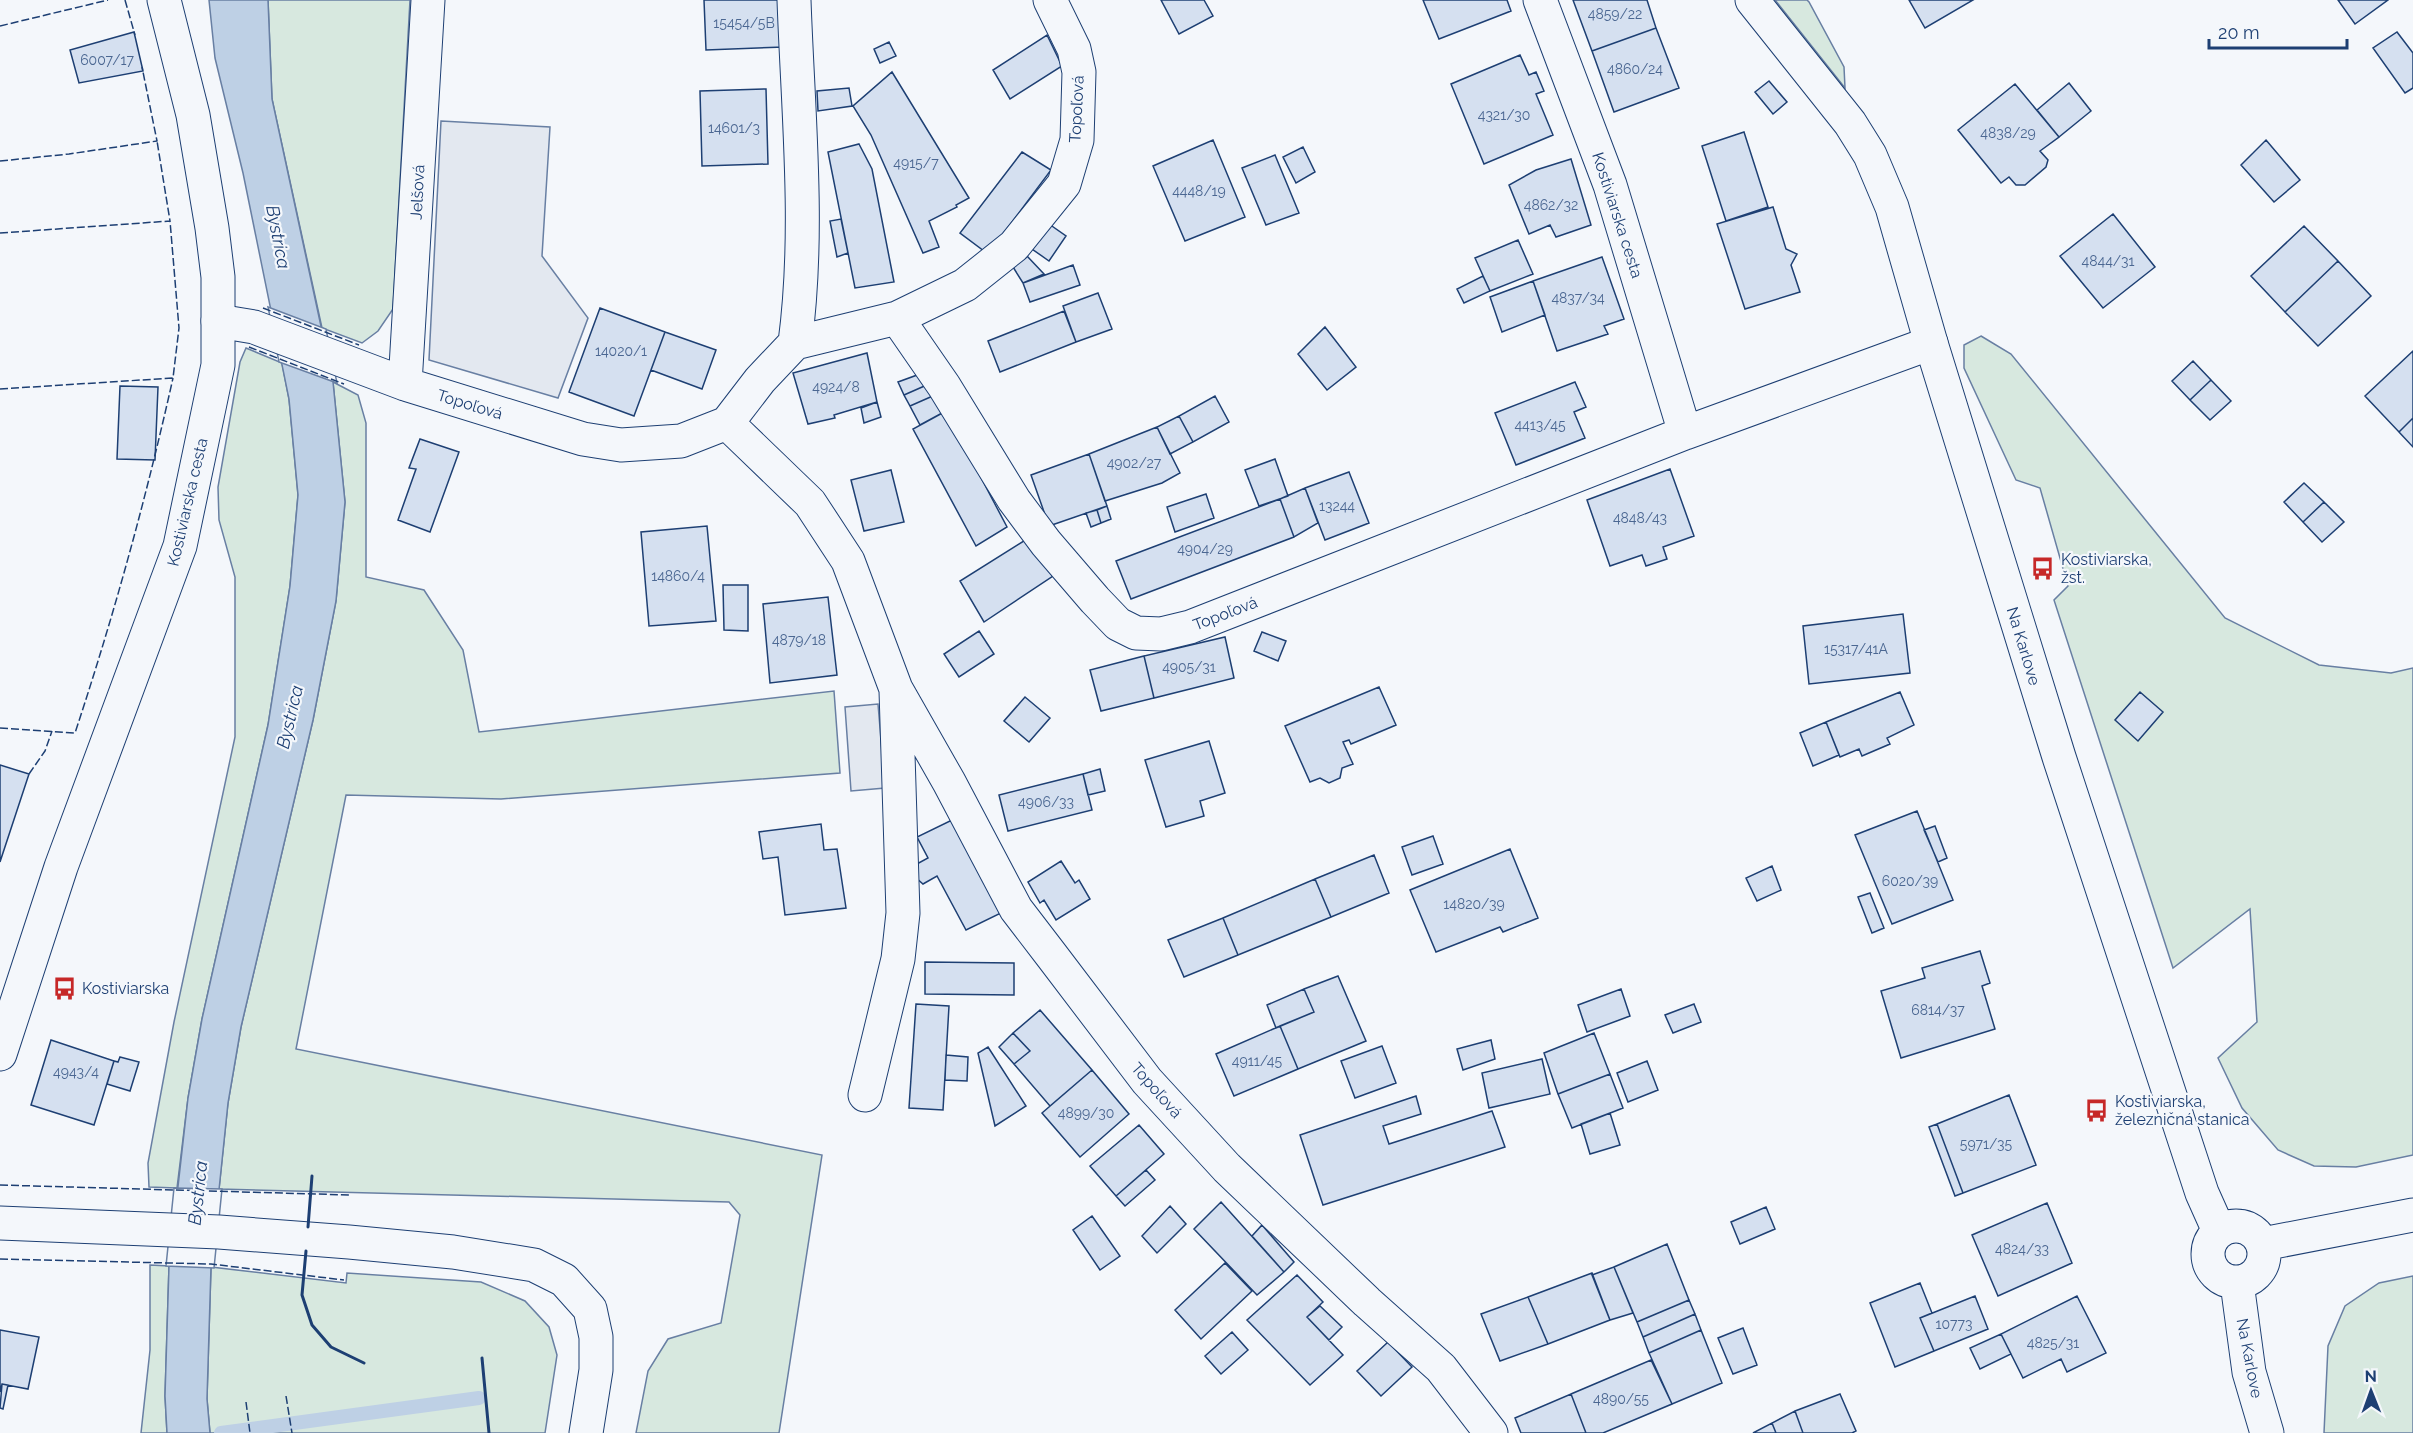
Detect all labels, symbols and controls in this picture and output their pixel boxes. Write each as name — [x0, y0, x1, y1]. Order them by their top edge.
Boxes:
house number: 4859/22 — [1588, 6, 1642, 22]
scale bar — [2209, 12, 2347, 50]
house number: 15454/5B — [713, 15, 775, 31]
text: 20 m — [2218, 22, 2260, 43]
house number: 6007/17 — [80, 52, 134, 68]
house number: 4860/24 — [1607, 61, 1663, 77]
street label: Topoľová — [1065, 75, 1088, 143]
house number: 4321/30 — [1478, 107, 1530, 123]
house number: 14601/3 — [708, 120, 760, 136]
house number: 4838/29 — [1980, 125, 2036, 141]
street label: Kostiviarska cesta — [1588, 150, 1647, 280]
house number: 4915/7 — [893, 155, 939, 171]
street label: Jelšová — [407, 164, 428, 220]
house number: 4448/19 — [1172, 183, 1226, 199]
house number: 4862/32 — [1524, 197, 1578, 213]
water label: Bystrica — [262, 203, 295, 271]
house number: 4844/31 — [2082, 253, 2134, 269]
house number: 4837/34 — [1551, 290, 1605, 306]
house number: 14020/1 — [595, 343, 647, 359]
house number: 4924/8 — [812, 379, 860, 395]
street label: Topoľová — [435, 386, 505, 423]
house number: 4413/45 — [1514, 417, 1566, 433]
street label: Kostiviarska cesta — [163, 436, 211, 568]
house number: 4902/27 — [1107, 455, 1162, 471]
house number: 13244 — [1319, 498, 1355, 514]
house number: 4848/43 — [1613, 510, 1667, 526]
house number: 4904/29 — [1177, 541, 1233, 557]
place label: Kostiviarska, žst. — [2061, 550, 2152, 587]
bus stop icon: Kostiviarska, žst. — [2030, 555, 2056, 581]
house number: 14860/4 — [651, 568, 705, 584]
street label: Topoľová — [1190, 593, 1260, 634]
street label: Na Karlove — [2003, 605, 2044, 688]
house number: 4879/18 — [772, 632, 826, 648]
house number: 15317/41A — [1824, 641, 1889, 657]
house number: 4905/31 — [1162, 659, 1216, 675]
water label: Bystrica — [272, 683, 307, 751]
house number: 4906/33 — [1018, 794, 1074, 810]
house number: 6020/39 — [1882, 873, 1938, 889]
house number: 14820/39 — [1443, 896, 1505, 912]
bus stop icon: Kostiviarska — [51, 975, 77, 1001]
place label: Kostiviarska — [82, 979, 169, 998]
house number: 6814/37 — [1911, 1002, 1965, 1018]
house number: 4911/45 — [1232, 1053, 1283, 1069]
street label: Topoľová — [1127, 1059, 1186, 1122]
house number: 4943/4 — [53, 1064, 99, 1080]
place label: Kostiviarska, železničná stanica — [2115, 1092, 2249, 1129]
bus stop icon: Kostiviarska, železničná stanica — [2084, 1097, 2110, 1123]
house number: 4899/30 — [1058, 1105, 1114, 1121]
house number: 5971/35 — [1960, 1136, 2013, 1152]
water label: Bystrica — [184, 1160, 211, 1226]
house number: 4824/33 — [1995, 1241, 2049, 1257]
house number: 10773 — [1936, 1316, 1972, 1332]
street label: Na Karlove — [2232, 1317, 2267, 1400]
house number: 4825/31 — [2027, 1335, 2079, 1351]
north arrow — [2341, 1361, 2401, 1421]
text: N — [2364, 1367, 2377, 1386]
house number: 4890/55 — [1593, 1391, 1649, 1407]

